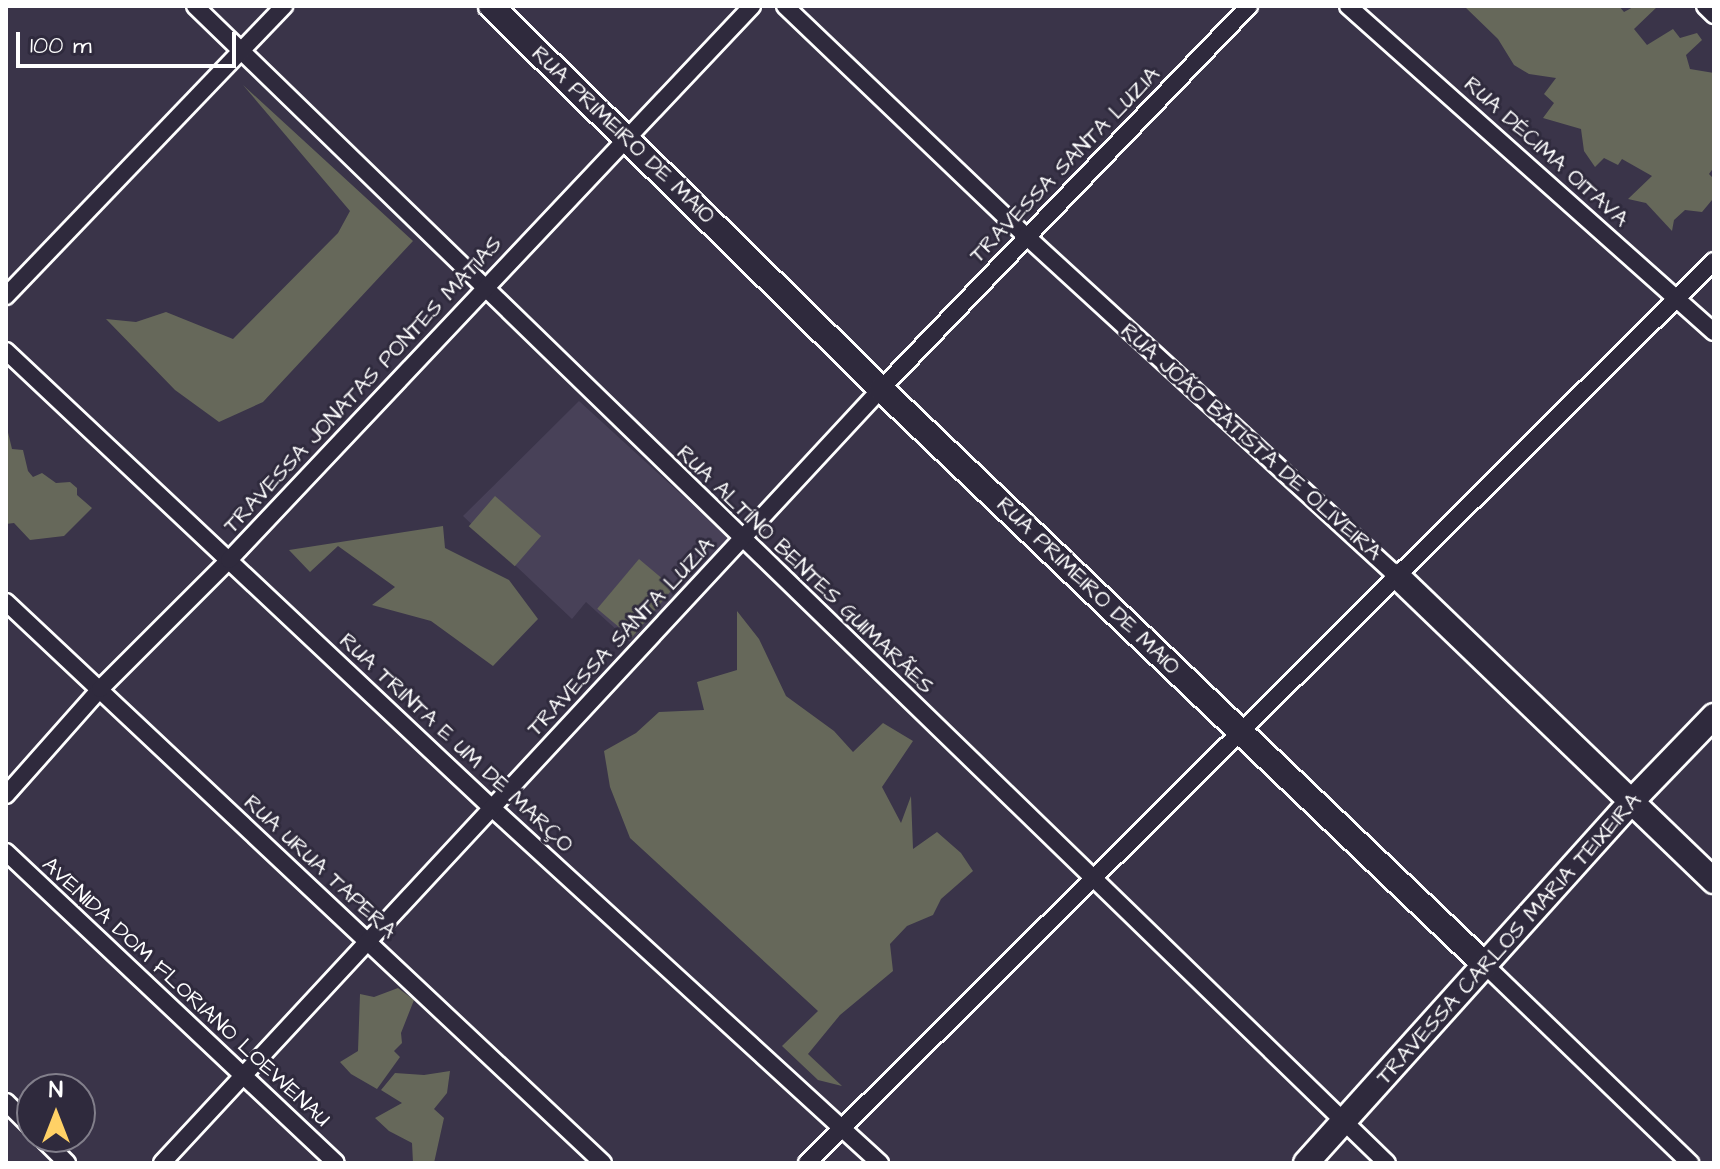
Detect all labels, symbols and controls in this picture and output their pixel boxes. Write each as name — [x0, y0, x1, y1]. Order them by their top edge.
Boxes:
scale bar — [20, 16, 240, 66]
text: 100 m — [30, 29, 92, 63]
street label: RUA PRIMEIRO DE MAIO — [526, 41, 720, 229]
street label: TRAVESSA SANTA LUZIA — [964, 61, 1166, 269]
street label: RUA DÉCIMA OITAVA — [1458, 71, 1634, 233]
street label: TRAVESSA JONATAS PONTES MATIAS — [218, 231, 508, 539]
street label: RUA JOÃO BATISTA DE OLIVEIRA — [1115, 318, 1387, 566]
street label: RUA ALTÍNO BENTES GUIMARÃES — [671, 440, 939, 700]
street label: RUA PRIMEIRO DE MAIO — [991, 492, 1185, 680]
street label: TRAVESSA SANTA LUZIA — [522, 532, 720, 742]
street label: RUA TRINTA E UM DE MARÇO — [334, 628, 578, 858]
street label: TRAVESSA CARLOS MARIA TEIXEIRA — [1371, 788, 1647, 1090]
street label: RUA URUA TAPERA — [238, 790, 402, 944]
street label: AVENIDA DOM FLORIANO LOEWENAU — [37, 851, 335, 1133]
north arrow — [16, 1073, 96, 1153]

